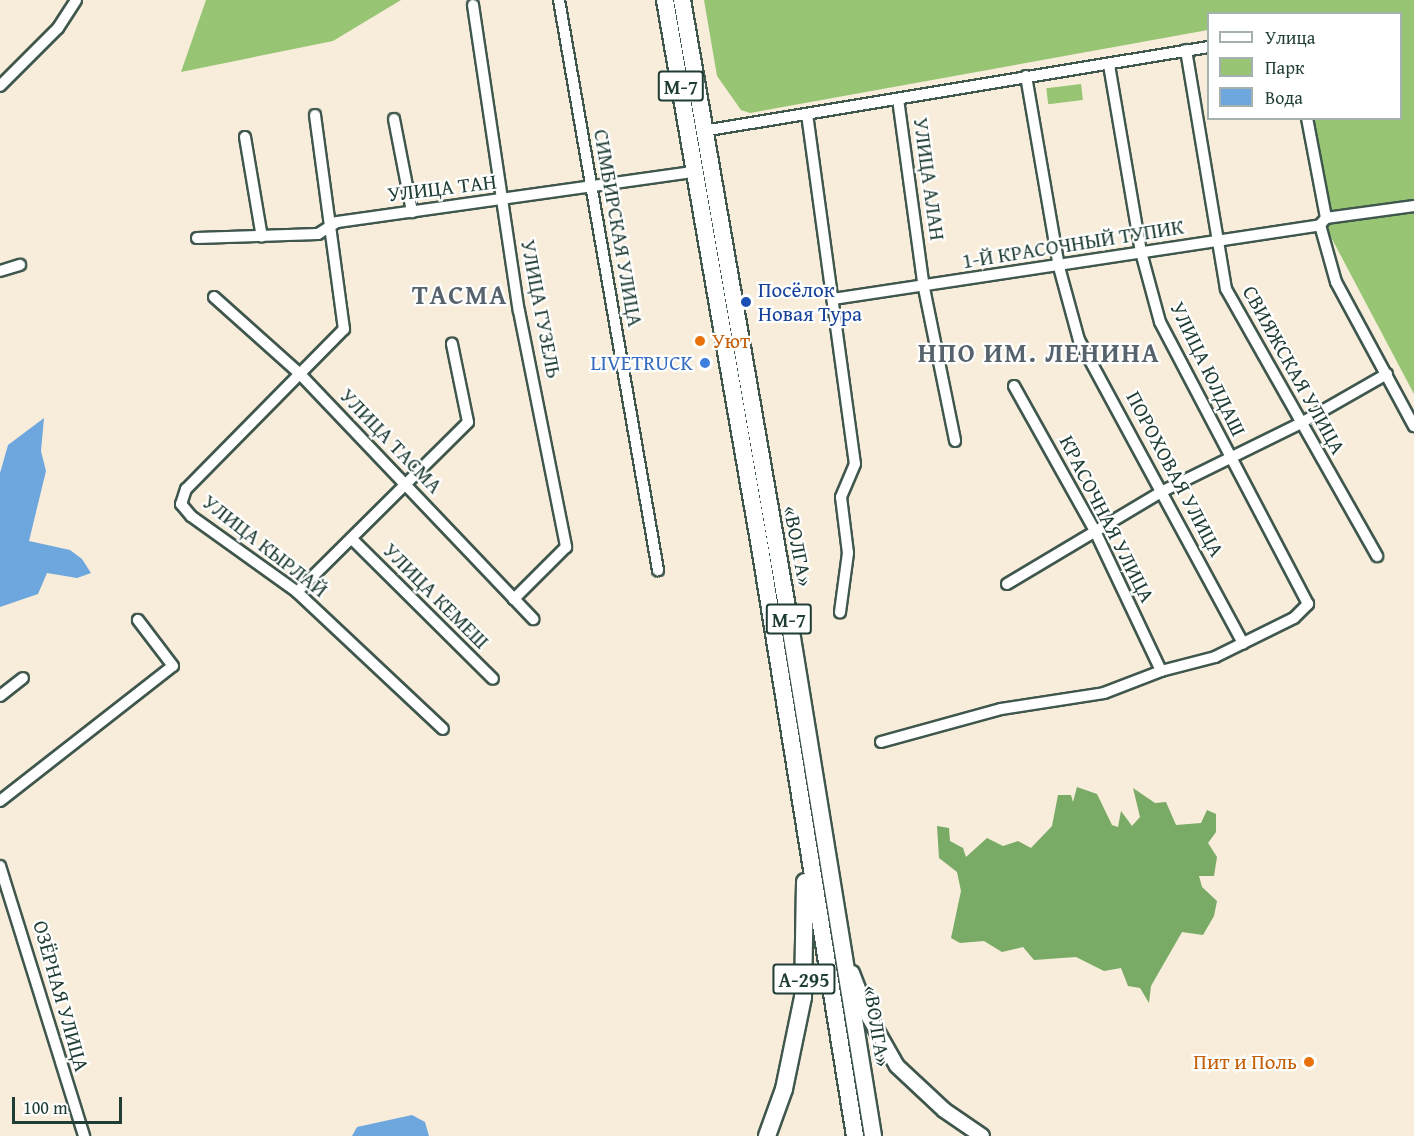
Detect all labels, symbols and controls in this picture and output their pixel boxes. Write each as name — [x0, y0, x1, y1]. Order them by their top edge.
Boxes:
legend — [1207, 12, 1402, 120]
text: Улица — [1265, 24, 1315, 51]
text: Парк — [1265, 54, 1304, 81]
road number: М-7 — [657, 69, 705, 103]
text: Вода — [1265, 84, 1303, 111]
street label: УЛИЦА АЛАН — [908, 116, 950, 242]
street label: СИМБИРСКАЯ УЛИЦА — [588, 127, 648, 329]
street label: УЛИЦА ТАН — [386, 169, 498, 207]
street label: 1-Й КРАСОЧНЫЙ ТУПИК — [960, 214, 1186, 274]
street label: УЛИЦА ГУЗЕЛЬ — [515, 238, 567, 380]
place label: Посёлок Новая Тура — [758, 277, 862, 327]
district label: ТАСМА — [412, 279, 508, 311]
street label: СВИЯЖСКАЯ УЛИЦА — [1237, 281, 1351, 459]
marker: Посёлок Новая Тура — [739, 295, 753, 309]
street label: УЛИЦА ЮЛДАШ — [1165, 298, 1251, 440]
place label: Уют — [712, 328, 750, 354]
marker: Уют — [693, 334, 707, 348]
district label: НПО ИМ. ЛЕНИНА — [918, 337, 1160, 369]
place label: LIVETRUCK — [590, 350, 693, 376]
marker: LIVETRUCK — [698, 356, 712, 370]
street label: УЛИЦА ТАСМА — [335, 383, 447, 499]
street label: ПОРОХОВАЯ УЛИЦА — [1121, 387, 1229, 561]
street label: КРАСОЧНАЯ УЛИЦА — [1054, 431, 1160, 607]
street label: УЛИЦА КЫРЛАЙ — [197, 489, 333, 603]
street label: «ВОЛГА» — [778, 503, 818, 589]
street label: УЛИЦА КЕМЕШ — [378, 538, 494, 654]
road number: М-7 — [765, 602, 813, 636]
street label: ОЗЁРНАЯ УЛИЦА — [27, 918, 95, 1074]
road number: А-295 — [771, 962, 837, 996]
street label: «ВОЛГА» — [858, 984, 896, 1068]
place label: Пит и Поль — [1193, 1049, 1297, 1075]
marker: Пит и Поль — [1302, 1055, 1316, 1069]
scale bar — [15, 1085, 124, 1123]
text: 100 m — [23, 1094, 68, 1121]

